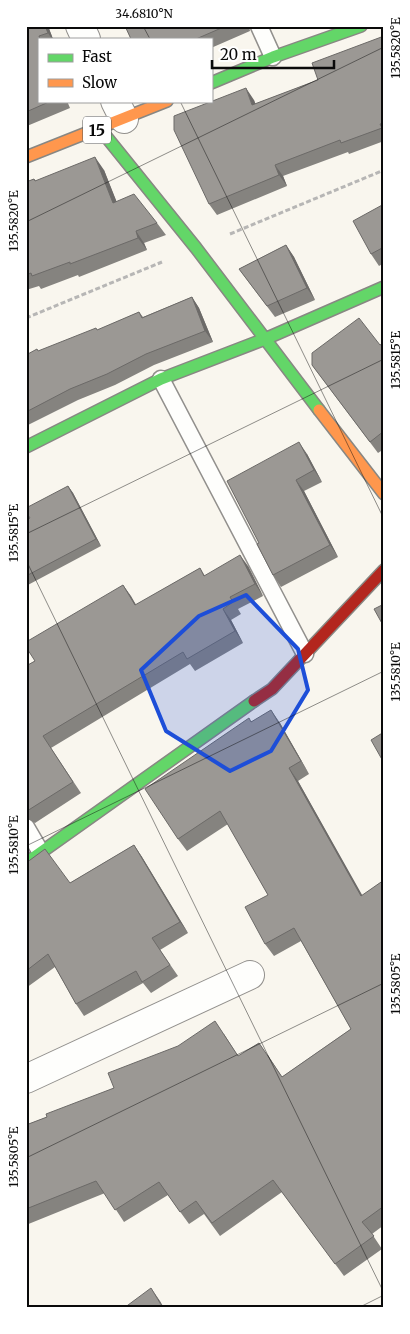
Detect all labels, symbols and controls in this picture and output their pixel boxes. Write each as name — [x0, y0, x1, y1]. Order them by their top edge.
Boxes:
text: 34.6810°N — [115, 6, 173, 21]
text: 135.5820°E — [388, 17, 403, 79]
legend — [38, 38, 212, 102]
scale bar — [212, 38, 335, 70]
text: 20 m — [220, 45, 257, 64]
text: Fast — [82, 47, 112, 66]
text: Slow — [82, 73, 117, 92]
road number: 15 — [83, 116, 111, 144]
text: 135.5820°E — [6, 190, 21, 252]
text: 135.5815°E — [388, 331, 403, 389]
text: 135.5815°E — [6, 504, 21, 562]
text: 135.5810°E — [388, 642, 403, 702]
text: 135.5810°E — [6, 815, 21, 875]
text: 135.5805°E — [388, 953, 403, 1015]
text: 135.5805°E — [6, 1126, 21, 1188]

